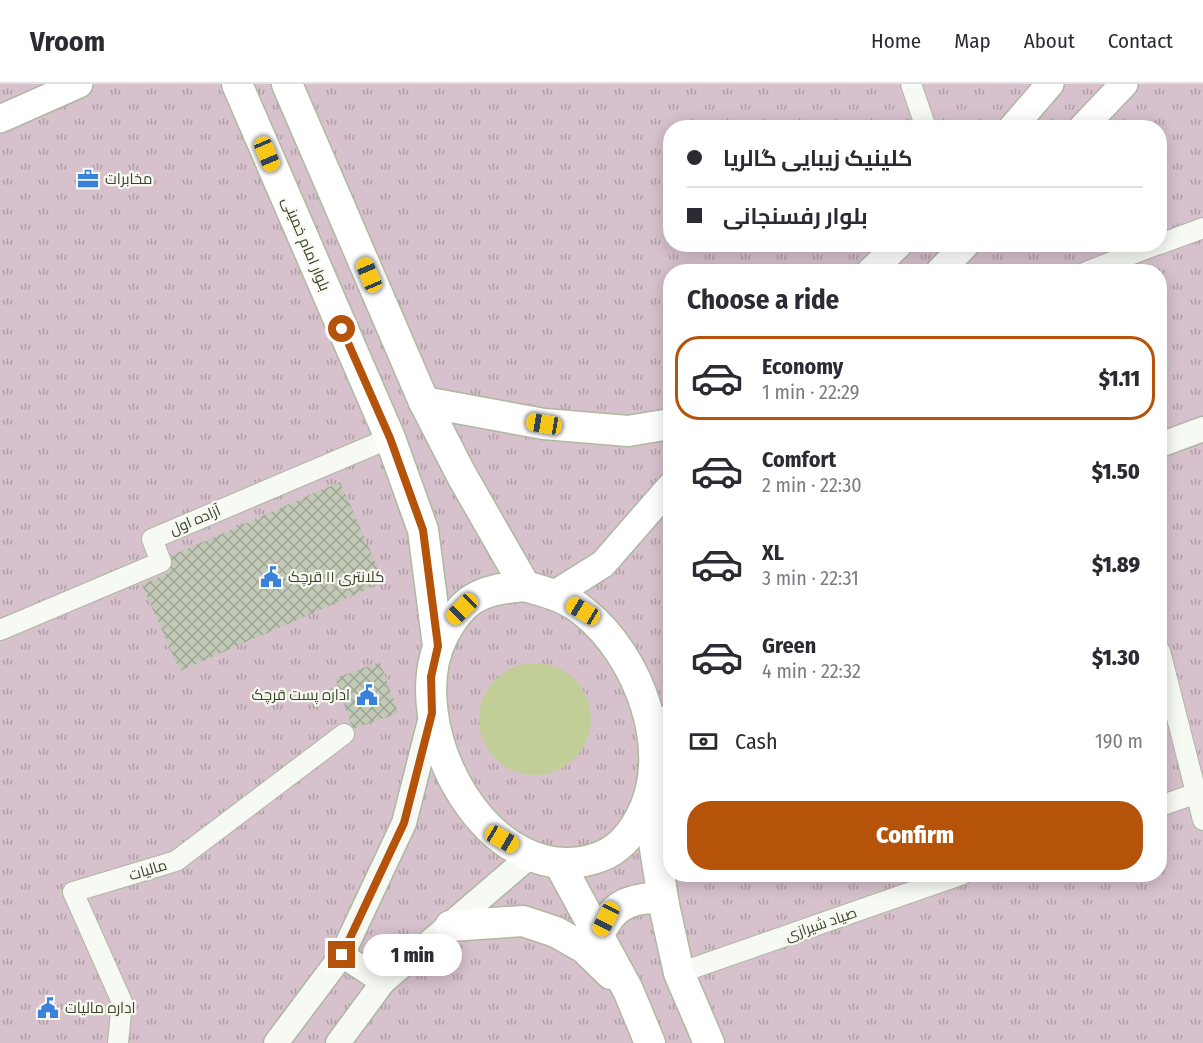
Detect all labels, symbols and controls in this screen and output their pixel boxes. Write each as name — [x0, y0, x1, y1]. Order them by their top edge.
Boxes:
text: Vroom — [30, 25, 105, 58]
text: Home — [871, 28, 921, 54]
text: Map — [954, 28, 991, 54]
text: About — [1024, 28, 1075, 54]
text: Contact — [1108, 28, 1173, 54]
car — [252, 134, 282, 174]
text: کلینیک زیبایی گالریا — [723, 145, 913, 172]
office icon: مخابرات — [76, 167, 100, 191]
place label: مخابرات — [105, 170, 153, 188]
street label: بلوار امام خمینی — [277, 194, 334, 294]
text: بلوار رفسنجانی — [723, 203, 868, 230]
car — [354, 255, 384, 295]
text: Choose a ride — [687, 284, 839, 316]
route start — [328, 315, 355, 342]
icon: car — [690, 351, 744, 405]
text: Economy — [762, 353, 843, 380]
text: $1.11 — [1099, 365, 1140, 392]
text: 1 min · 22:29 — [762, 380, 859, 404]
car — [525, 412, 563, 436]
icon: car — [690, 444, 744, 498]
text: Comfort — [762, 446, 836, 473]
text: $1.50 — [1092, 458, 1140, 485]
text: 2 min · 22:30 — [762, 473, 862, 497]
street label: آزاده اول — [167, 501, 223, 539]
icon: car — [690, 537, 744, 591]
text: XL — [762, 539, 784, 566]
text: $1.89 — [1092, 551, 1140, 578]
public building icon: کلانتری ۱۱ قرچک — [259, 565, 283, 589]
text: 3 min · 22:31 — [762, 566, 859, 590]
place label: کلانتری ۱۱ قرچک — [288, 568, 384, 587]
car — [443, 590, 481, 628]
car — [563, 594, 603, 628]
icon: car — [690, 630, 744, 684]
text: Green — [762, 632, 816, 659]
text: $1.30 — [1092, 644, 1140, 671]
text: 4 min · 22:32 — [762, 659, 861, 683]
public building icon: اداره پست قرچک — [355, 683, 379, 707]
place label: اداره پست قرچک — [252, 686, 350, 705]
icon: cash — [687, 725, 720, 758]
text: Cash — [735, 728, 778, 755]
text: 190 m — [1095, 729, 1143, 753]
button: Confirm — [687, 801, 1143, 870]
car — [482, 822, 522, 856]
street label: مالیات — [127, 856, 169, 884]
car — [590, 899, 622, 939]
street label: صیاد شیرازی — [783, 903, 860, 946]
callout: 1 min — [363, 934, 462, 976]
route end — [328, 941, 355, 968]
text: 1 min — [391, 943, 434, 967]
public building icon: اداره مالیات — [36, 996, 60, 1020]
place label: اداره مالیات — [65, 999, 135, 1017]

